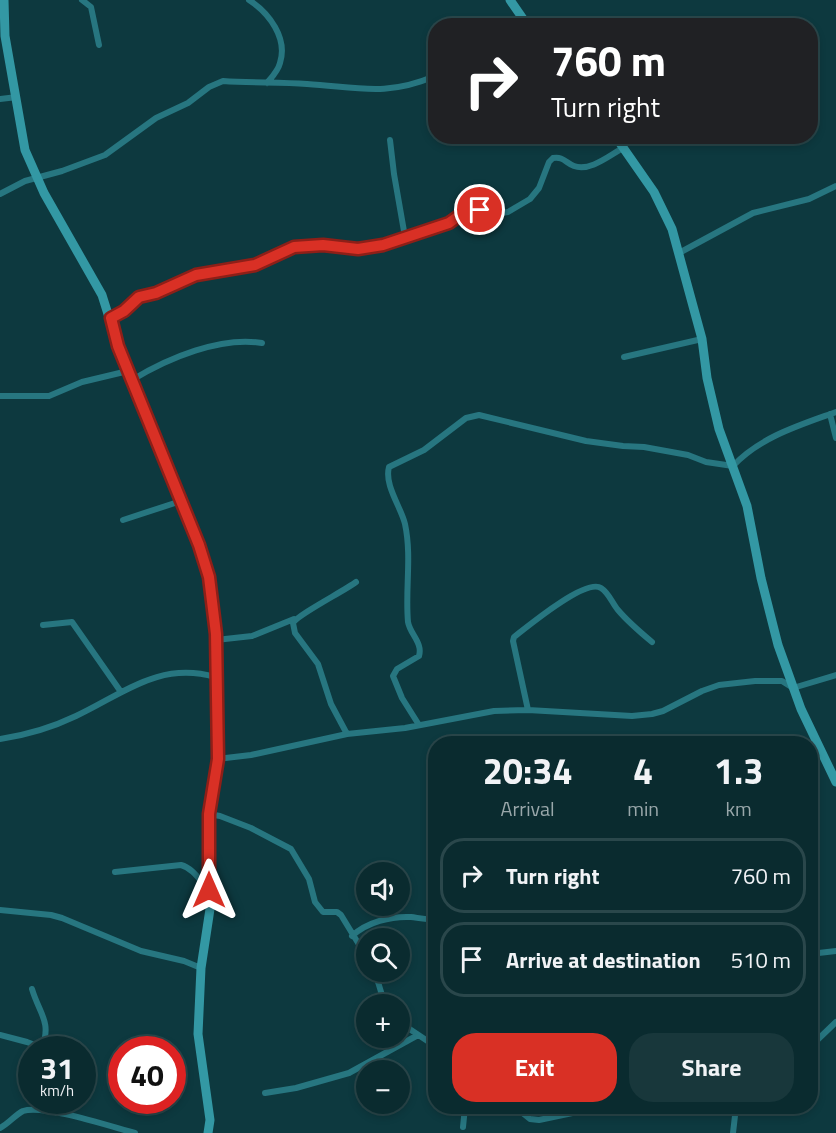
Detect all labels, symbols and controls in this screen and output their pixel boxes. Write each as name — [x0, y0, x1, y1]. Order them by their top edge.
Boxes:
text: 760 m — [551, 28, 666, 92]
icon: right — [452, 42, 530, 120]
text: Turn right — [551, 86, 660, 127]
pin — [454, 184, 505, 235]
icon: arrive — [463, 193, 496, 226]
text: 20:34 — [483, 743, 573, 798]
text: 4 — [633, 743, 653, 798]
text: 1.3 — [714, 743, 763, 798]
text: Arrival — [500, 793, 555, 824]
text: min — [627, 793, 659, 824]
text: km — [725, 793, 752, 824]
position arrow — [177, 858, 241, 922]
icon: right — [455, 859, 488, 892]
text: Turn right — [506, 859, 600, 893]
text: 760 m — [731, 859, 791, 893]
map controls — [356, 862, 410, 1114]
button: sound — [356, 862, 410, 916]
button: search — [356, 928, 410, 982]
icon: arrive — [455, 943, 488, 976]
text: Arrive at destination — [506, 943, 701, 977]
text: 510 m — [731, 943, 791, 977]
button: + — [356, 994, 410, 1048]
button: Exit — [452, 1033, 617, 1102]
button: Share — [629, 1033, 794, 1102]
speed limit sign: 40 — [108, 1036, 186, 1114]
text: 31 — [40, 1045, 74, 1091]
button: − — [356, 1060, 410, 1114]
text: km/h — [40, 1079, 74, 1102]

